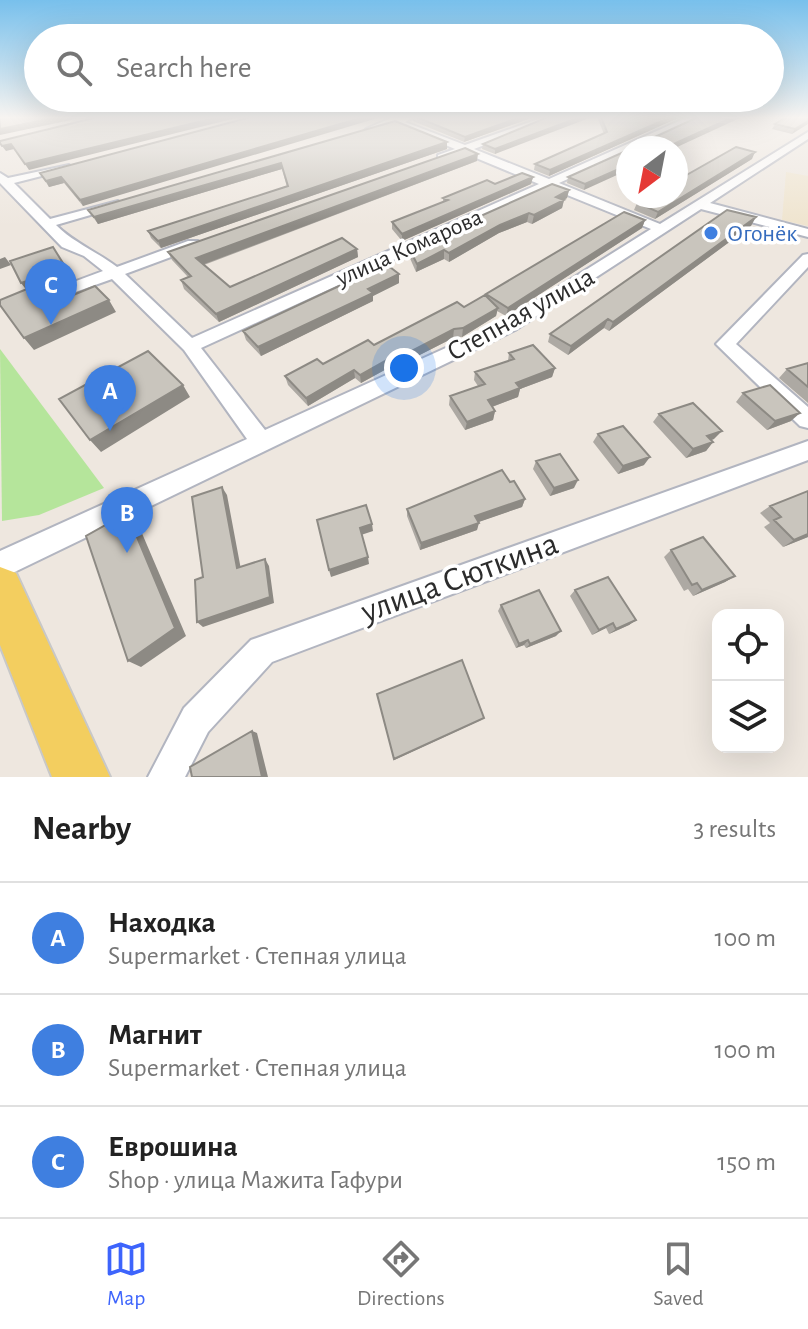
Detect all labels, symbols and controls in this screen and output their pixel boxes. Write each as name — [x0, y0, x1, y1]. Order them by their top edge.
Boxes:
search box — [24, 24, 784, 112]
icon: search — [52, 46, 96, 90]
text: Search here — [116, 53, 252, 83]
north arrow — [616, 136, 688, 208]
street label: улица Комарова — [332, 205, 486, 291]
place label: Огонёк — [727, 222, 797, 246]
marker: Огонёк — [702, 224, 720, 242]
pin: C — [25, 259, 77, 325]
street label: Степная улица — [442, 263, 600, 367]
your location — [384, 348, 424, 388]
pin: A — [84, 365, 136, 431]
pin: B — [101, 487, 153, 553]
street label: улица Сюткина — [356, 527, 563, 630]
map controls — [712, 609, 784, 753]
button: locate — [712, 609, 784, 681]
button: layers — [712, 681, 784, 753]
text: Nearby — [32, 812, 131, 846]
text: 3 results — [693, 816, 776, 842]
text: Находка — [108, 908, 216, 938]
text: A — [50, 925, 66, 951]
text: 100 m — [715, 925, 776, 951]
text: Supermarket · Степная улица — [108, 943, 407, 969]
text: Магнит — [108, 1020, 202, 1050]
text: B — [50, 1037, 66, 1063]
text: 100 m — [715, 1037, 776, 1063]
text: Supermarket · Степная улица — [108, 1055, 407, 1081]
text: Еврошина — [108, 1132, 238, 1162]
text: C — [51, 1149, 65, 1175]
text: 150 m — [717, 1149, 776, 1175]
text: Shop · улица Мажита Гафури — [108, 1167, 403, 1193]
tab: Map — [104, 1237, 148, 1311]
tab: Directions — [357, 1237, 445, 1311]
tab: Saved — [653, 1237, 704, 1311]

